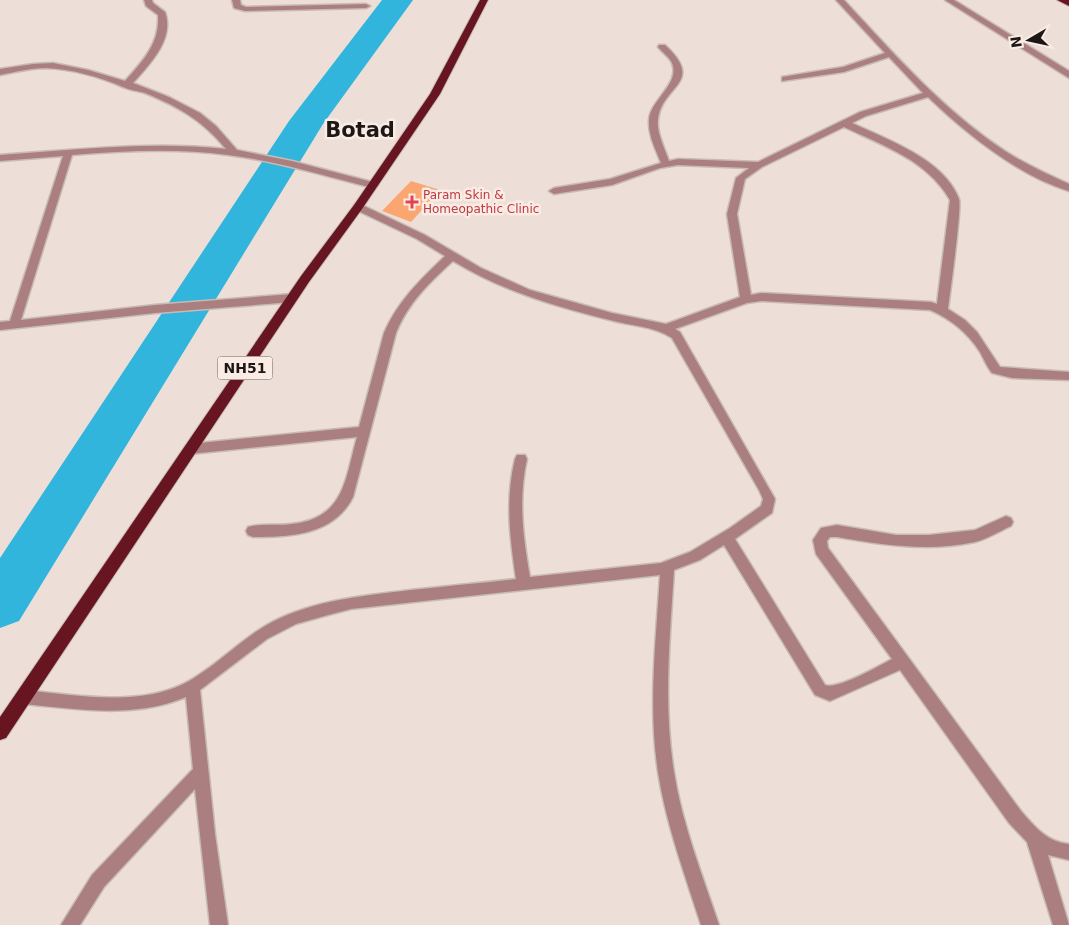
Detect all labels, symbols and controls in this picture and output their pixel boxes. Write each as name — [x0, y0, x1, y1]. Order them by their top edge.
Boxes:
north arrow — [1004, 15, 1054, 65]
text: N — [1007, 35, 1025, 49]
district label: Botad — [325, 118, 395, 142]
place label: Param Skin & Homeopathic Clinic — [423, 188, 539, 216]
marker: Param Skin & Homeopathic Clinic — [405, 195, 419, 209]
road number: NH51 — [218, 356, 272, 379]

